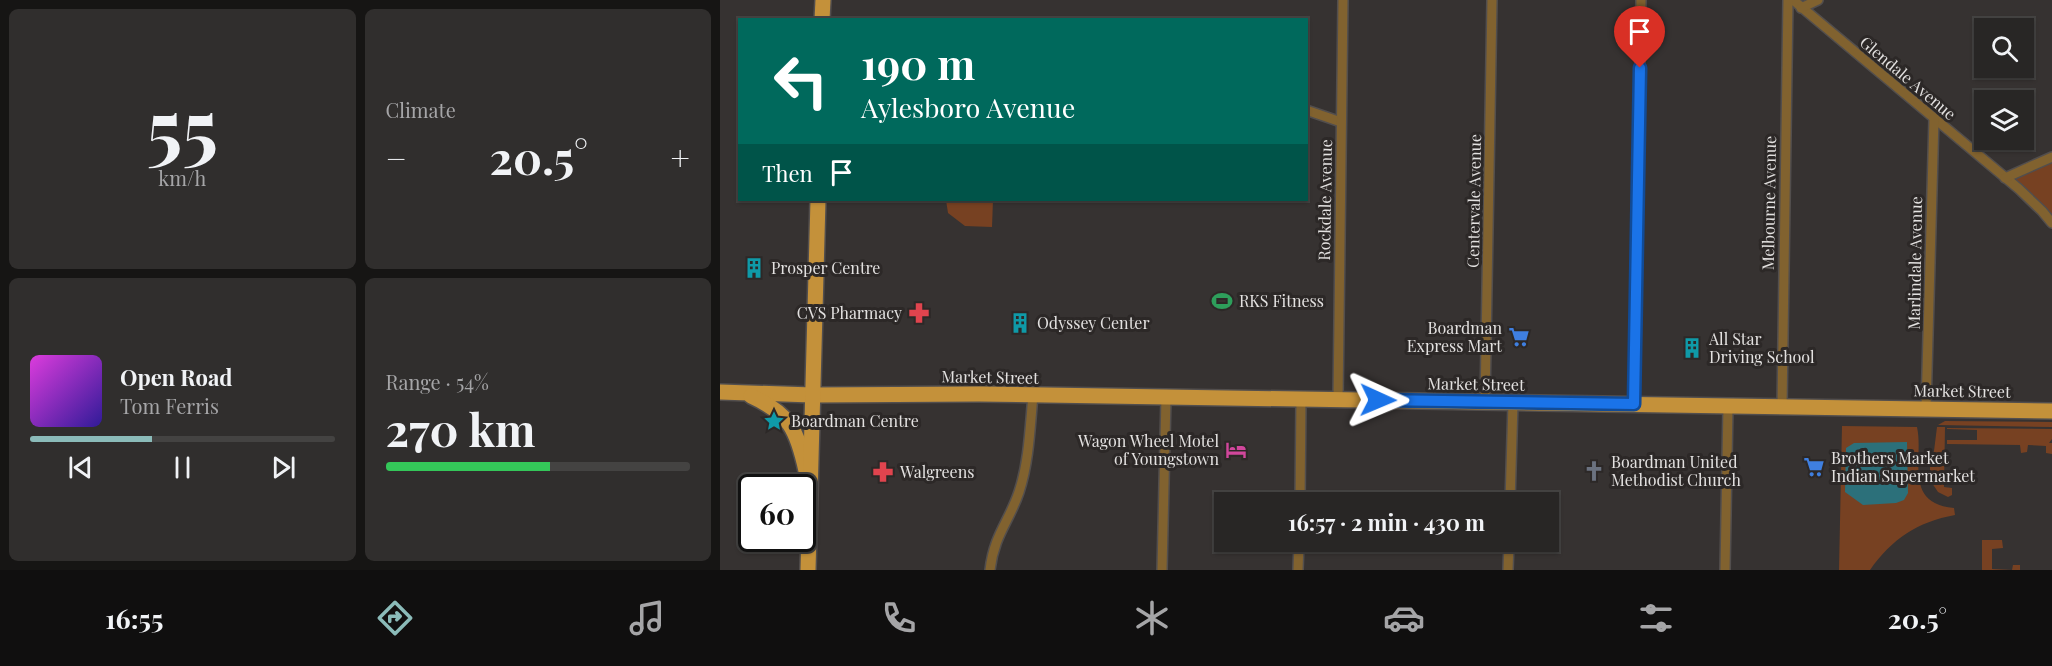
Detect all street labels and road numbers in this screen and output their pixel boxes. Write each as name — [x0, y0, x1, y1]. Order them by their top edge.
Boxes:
street label: Glendale Avenue — [1856, 31, 1961, 124]
street label: Centervale Avenue — [1462, 134, 1485, 268]
street label: Melbourne Avenue — [1757, 136, 1780, 270]
street label: Rockdale Avenue — [1313, 139, 1336, 261]
street label: Marlindale Avenue — [1903, 196, 1926, 330]
street label: Market Street — [941, 365, 1039, 388]
street label: Market Street — [1427, 372, 1525, 395]
street label: Market Street — [1913, 379, 2011, 402]

